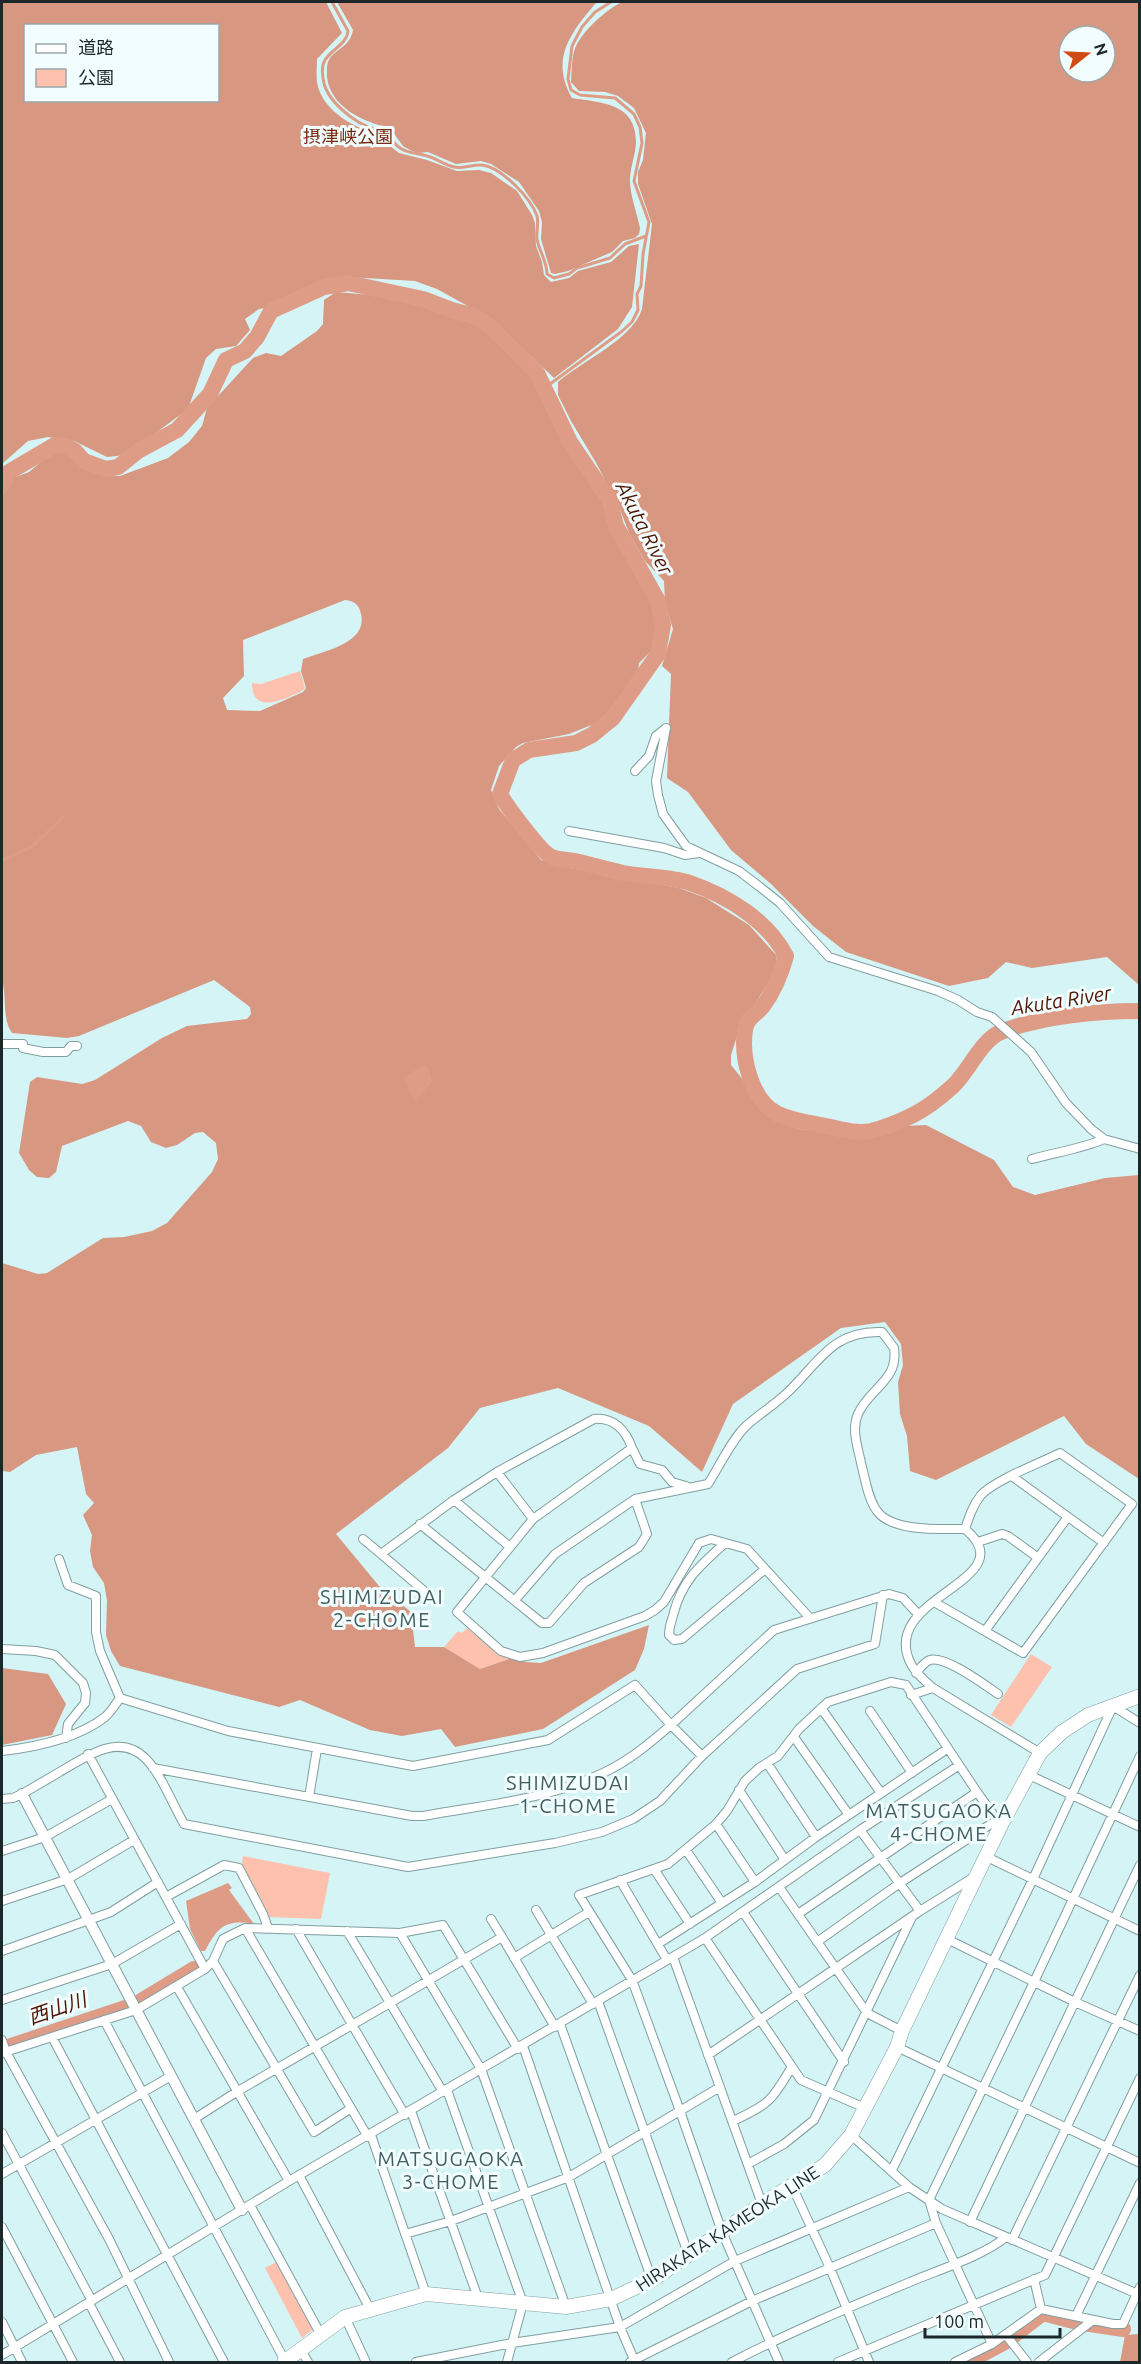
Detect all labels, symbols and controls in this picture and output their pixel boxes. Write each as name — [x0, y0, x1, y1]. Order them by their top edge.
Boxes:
legend — [24, 24, 219, 102]
north arrow — [1057, 24, 1117, 84]
text: 道路 — [78, 37, 114, 57]
text: N — [1091, 41, 1112, 58]
text: 公園 — [78, 67, 114, 87]
park label: 摂津峡公園 — [303, 126, 393, 146]
water label: Akuta River — [611, 477, 679, 580]
water label: Akuta River — [1008, 981, 1114, 1019]
district label: SHIMIZUDAI 2-CHOME — [320, 1585, 444, 1631]
district label: SHIMIZUDAI 1-CHOME — [506, 1771, 630, 1817]
district label: MATSUGAOKA 4-CHOME — [866, 1799, 1012, 1845]
water label: 西山川 — [25, 1987, 91, 2029]
district label: MATSUGAOKA 3-CHOME — [378, 2147, 524, 2193]
street label: HIRAKATA KAMEOKA LINE — [632, 2161, 822, 2295]
scale bar — [925, 2301, 1060, 2339]
text: 100 m — [934, 2311, 984, 2331]

